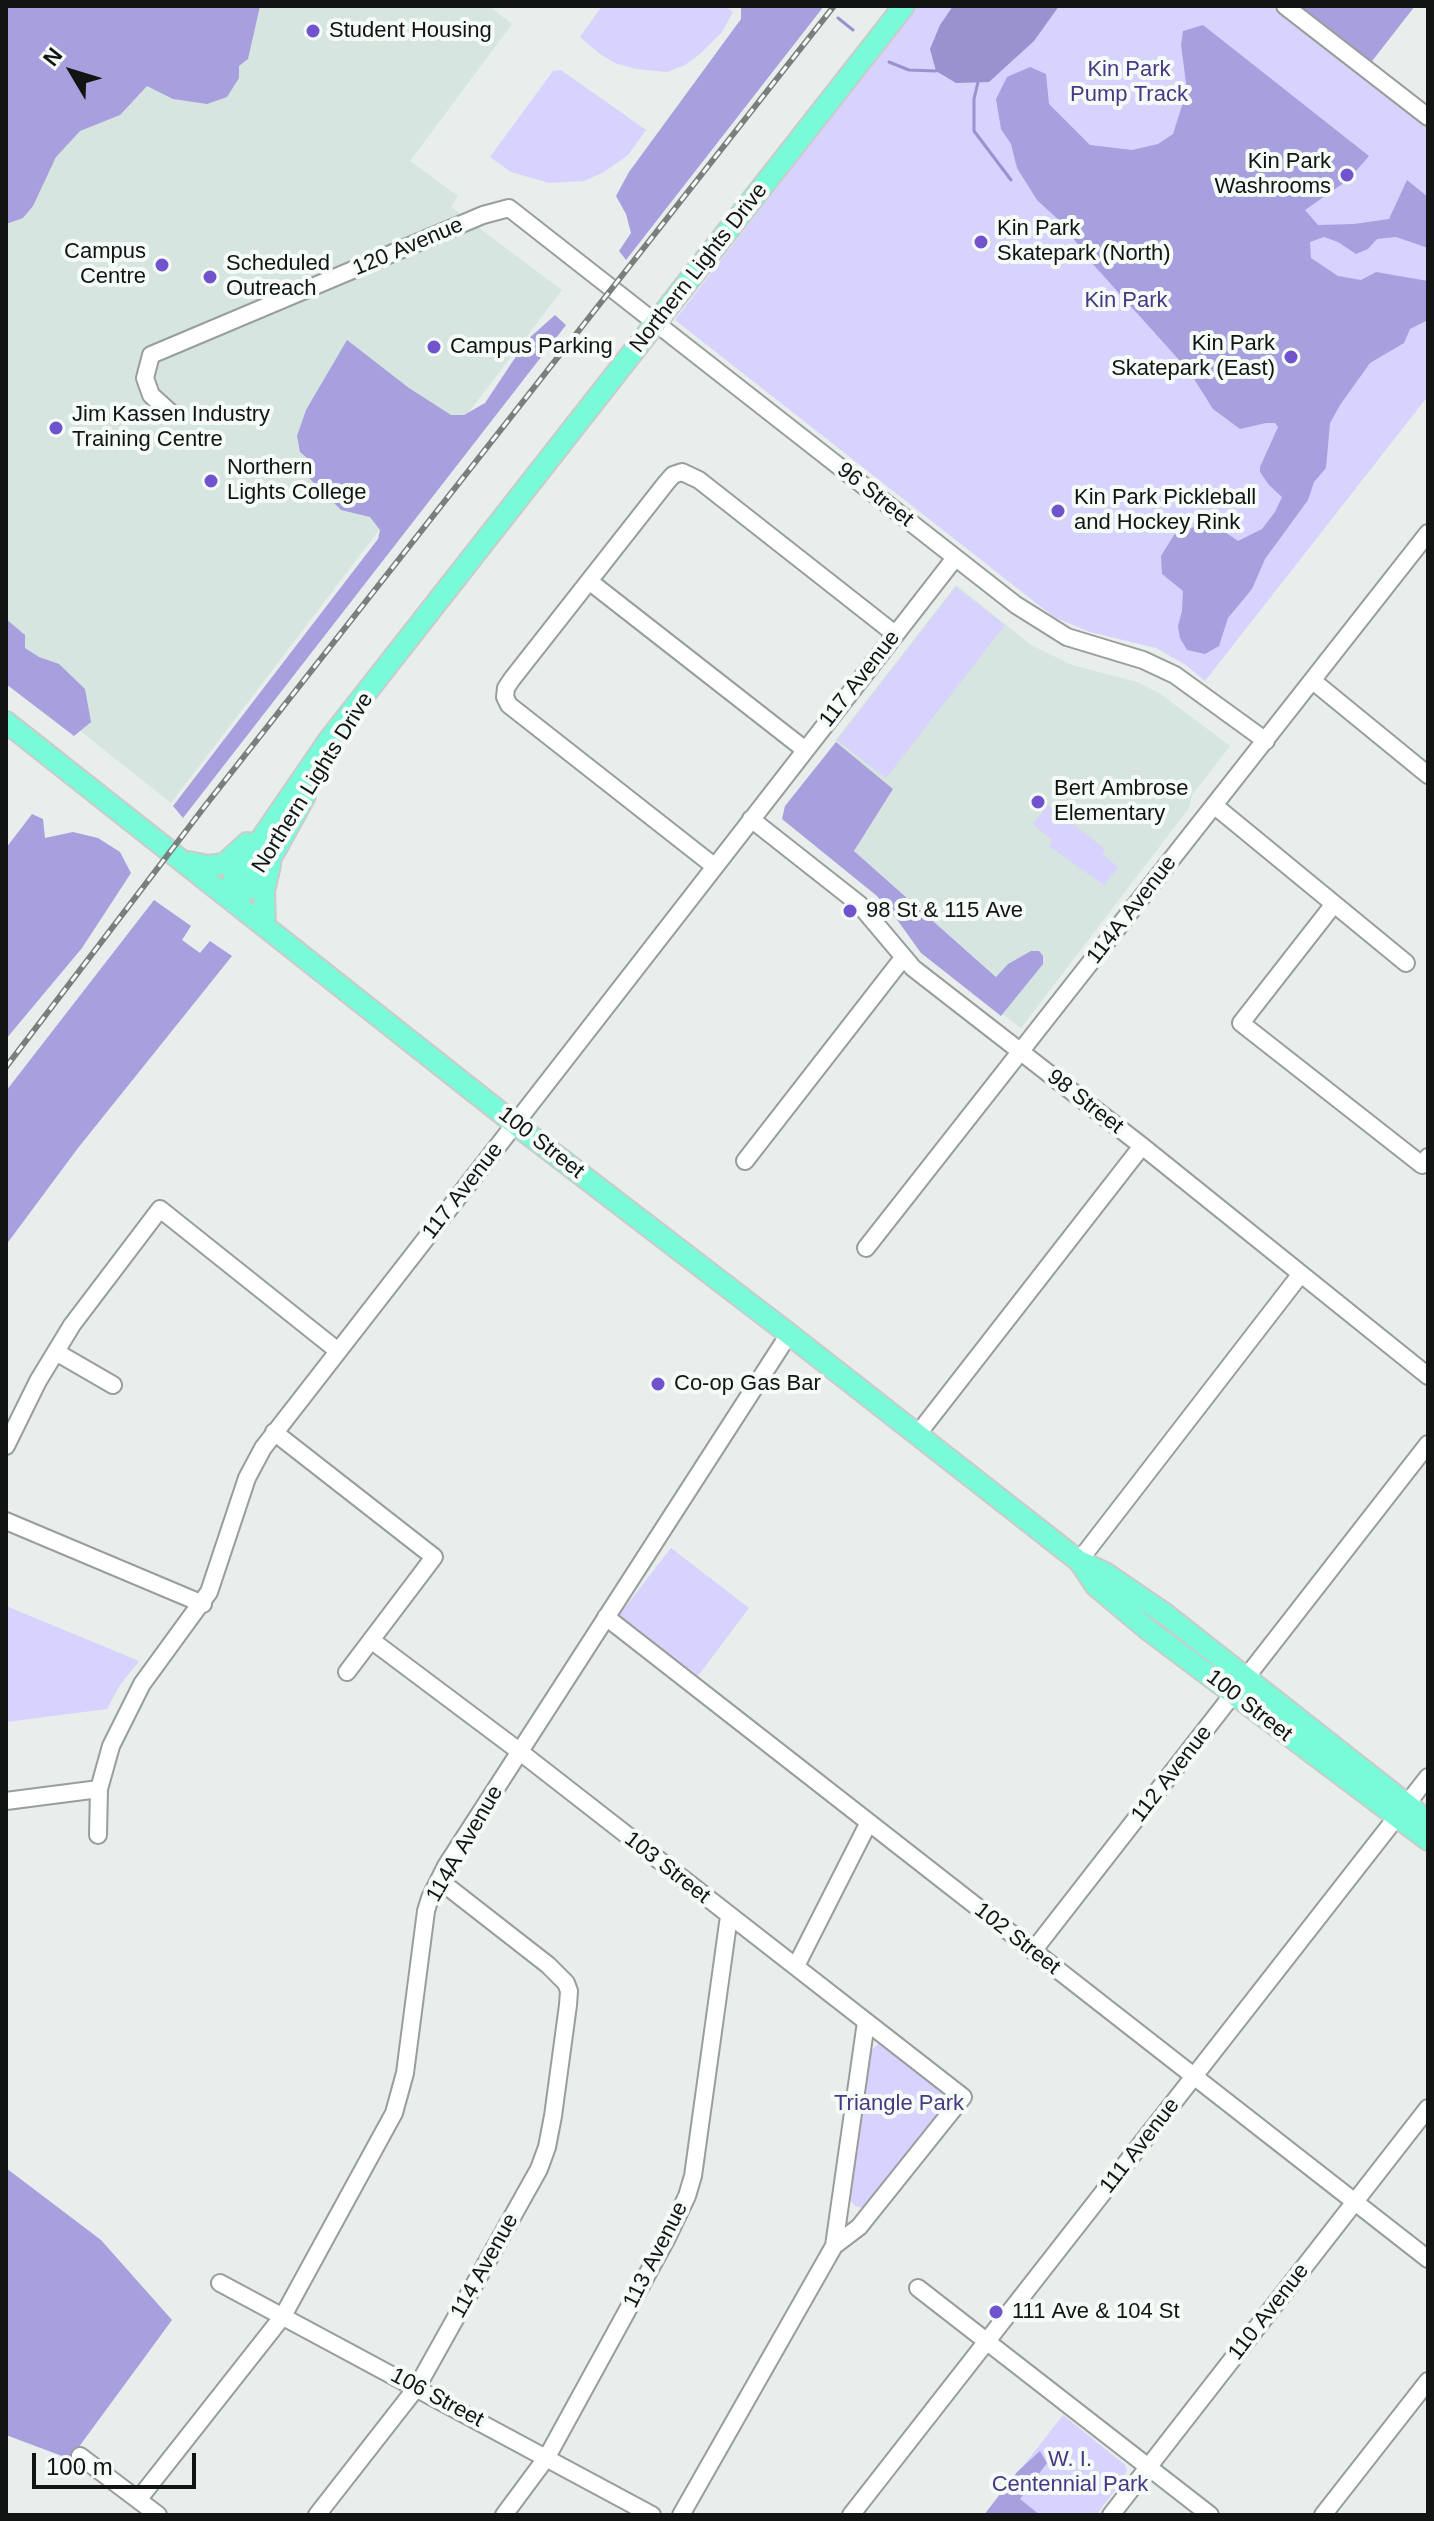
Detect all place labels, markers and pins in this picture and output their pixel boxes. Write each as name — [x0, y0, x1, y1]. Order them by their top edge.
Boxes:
place label: Student Housing — [329, 18, 492, 44]
marker: Student Housing — [304, 22, 322, 40]
place label: Kin Park Washrooms — [1214, 149, 1331, 200]
marker: Kin Park Washrooms — [1338, 166, 1356, 184]
place label: Kin Park Skatepark (North) — [997, 216, 1171, 268]
marker: Kin Park Skatepark (North) — [972, 233, 990, 251]
place label: Campus Centre — [64, 239, 146, 290]
place label: Scheduled Outreach — [226, 251, 330, 302]
marker: Campus Centre — [153, 256, 171, 274]
marker: Scheduled Outreach — [201, 268, 219, 286]
place label: Kin Park Skatepark (East) — [1111, 331, 1275, 382]
place label: Campus Parking — [450, 334, 613, 360]
marker: Campus Parking — [425, 338, 443, 356]
marker: Kin Park Skatepark (East) — [1282, 348, 1300, 366]
place label: Jim Kassen Industry Training Centre — [72, 402, 270, 454]
marker: Jim Kassen Industry Training Centre — [47, 419, 65, 437]
place label: Northern Lights College — [227, 455, 366, 506]
marker: Northern Lights College — [202, 472, 220, 490]
place label: Kin Park Pickleball and Hockey Rink — [1074, 485, 1256, 536]
marker: Kin Park Pickleball and Hockey Rink — [1049, 502, 1067, 520]
place label: Bert Ambrose Elementary — [1054, 776, 1188, 828]
marker: Bert Ambrose Elementary — [1029, 793, 1047, 811]
place label: 98 St & 115 Ave — [866, 898, 1023, 924]
marker: 98 St & 115 Ave — [841, 902, 859, 920]
place label: Co-op Gas Bar — [674, 1371, 821, 1397]
marker: Co-op Gas Bar — [649, 1375, 667, 1393]
place label: 111 Ave & 104 St — [1012, 2299, 1180, 2325]
marker: 111 Ave & 104 St — [987, 2303, 1005, 2321]

